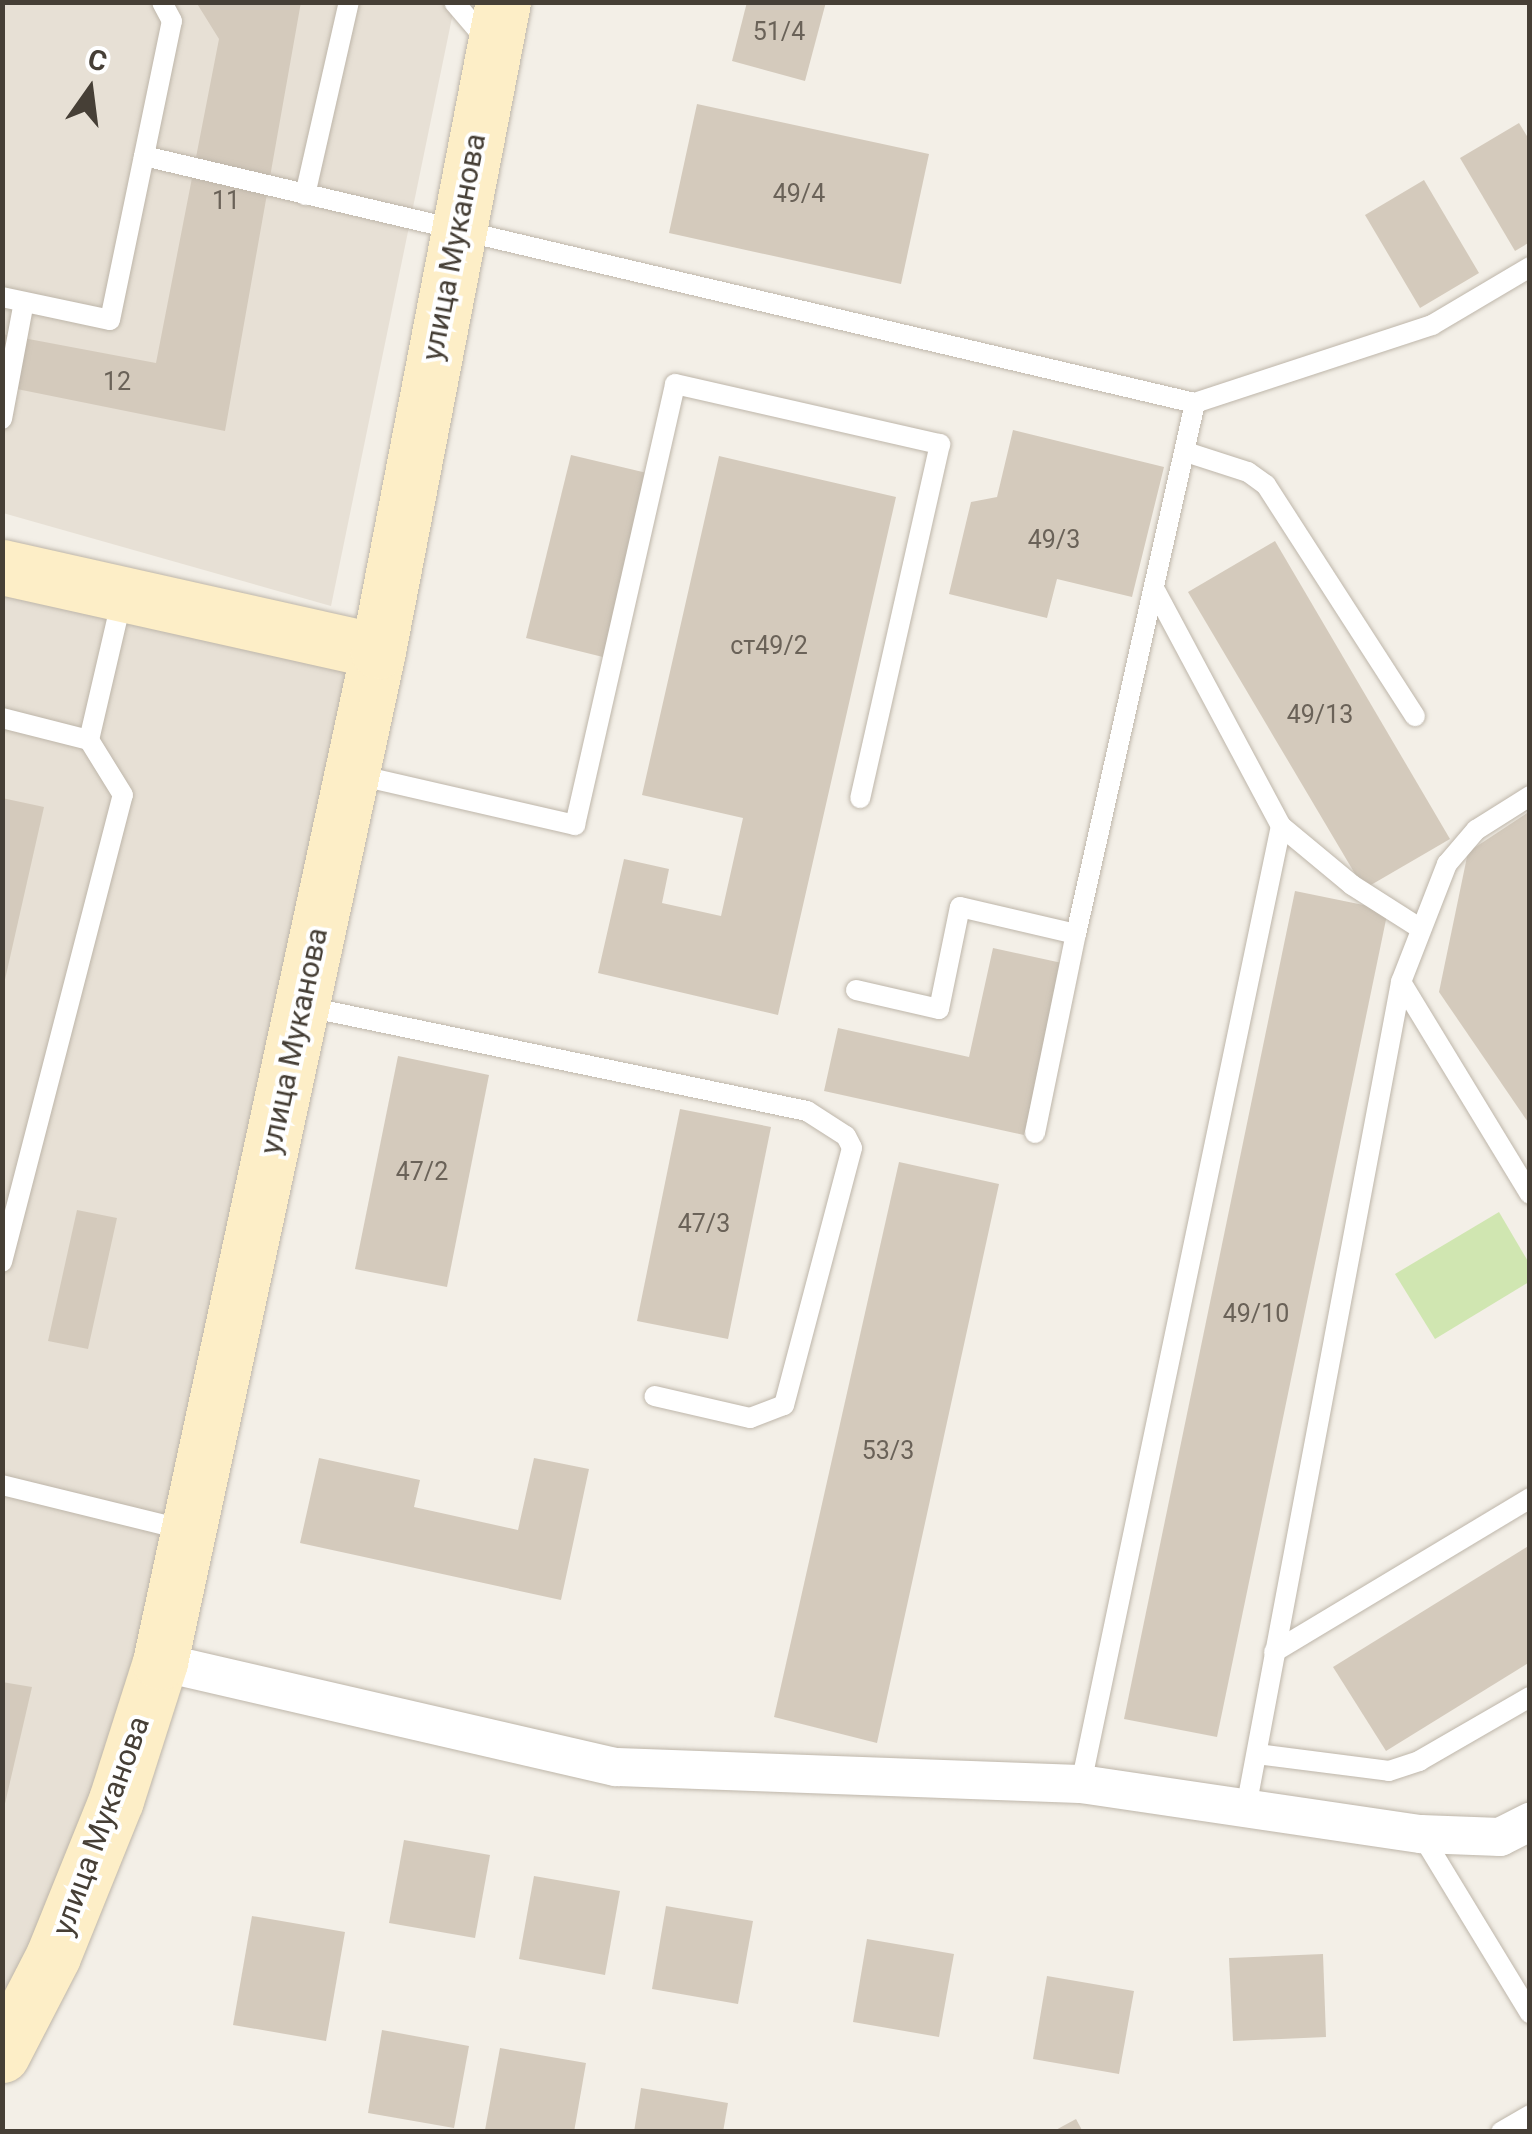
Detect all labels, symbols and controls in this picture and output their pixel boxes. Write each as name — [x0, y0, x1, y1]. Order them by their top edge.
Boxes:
house number: 51/4 — [753, 17, 805, 47]
north arrow — [40, 40, 140, 140]
text: С — [84, 42, 110, 79]
street label: улица Муканова — [414, 130, 494, 364]
house number: 49/4 — [773, 179, 825, 209]
house number: 11 — [212, 186, 240, 216]
house number: 12 — [103, 367, 131, 397]
house number: 49/3 — [1028, 525, 1080, 555]
house number: ст49/2 — [730, 631, 808, 661]
house number: 49/13 — [1287, 700, 1353, 730]
street label: улица Муканова — [252, 924, 336, 1158]
house number: 47/2 — [396, 1157, 448, 1187]
house number: 47/3 — [678, 1209, 730, 1239]
house number: 49/10 — [1223, 1299, 1289, 1329]
house number: 53/3 — [862, 1436, 914, 1466]
street label: улица Муканова — [45, 1711, 157, 1941]

